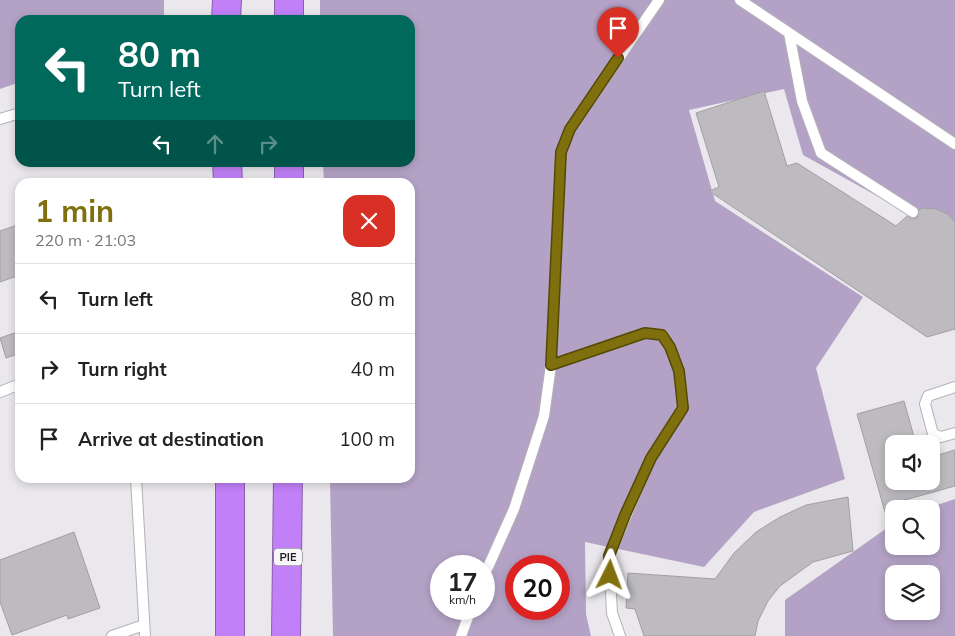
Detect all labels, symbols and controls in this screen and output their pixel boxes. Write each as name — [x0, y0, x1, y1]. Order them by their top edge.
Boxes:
pin — [597, 7, 639, 58]
icon: arrive — [604, 14, 632, 42]
text: 80 m — [118, 32, 201, 76]
icon: left — [35, 35, 100, 100]
text: Turn left — [118, 75, 201, 103]
icon: left — [148, 130, 176, 158]
icon: ahead — [201, 130, 229, 158]
icon: right — [254, 130, 282, 158]
text: 1 min — [35, 192, 114, 230]
button: close — [343, 195, 395, 247]
text: 220 m · 21:03 — [35, 230, 136, 250]
icon: left — [35, 285, 63, 313]
text: Turn left — [78, 287, 153, 311]
text: 80 m — [351, 287, 395, 311]
icon: right — [35, 355, 63, 383]
text: Turn right — [78, 357, 167, 381]
text: 40 m — [351, 357, 395, 381]
icon: arrive — [35, 425, 63, 453]
text: Arrive at destination — [78, 427, 264, 451]
text: 100 m — [339, 427, 395, 451]
map controls — [885, 435, 940, 620]
button: sound — [885, 435, 940, 490]
button: search — [885, 500, 940, 555]
road number: PIE — [274, 548, 302, 566]
position arrow — [583, 548, 635, 600]
speed limit sign: 20 — [505, 555, 570, 620]
button: layers — [885, 565, 940, 620]
text: 17 — [447, 566, 478, 597]
text: km/h — [449, 592, 476, 607]

